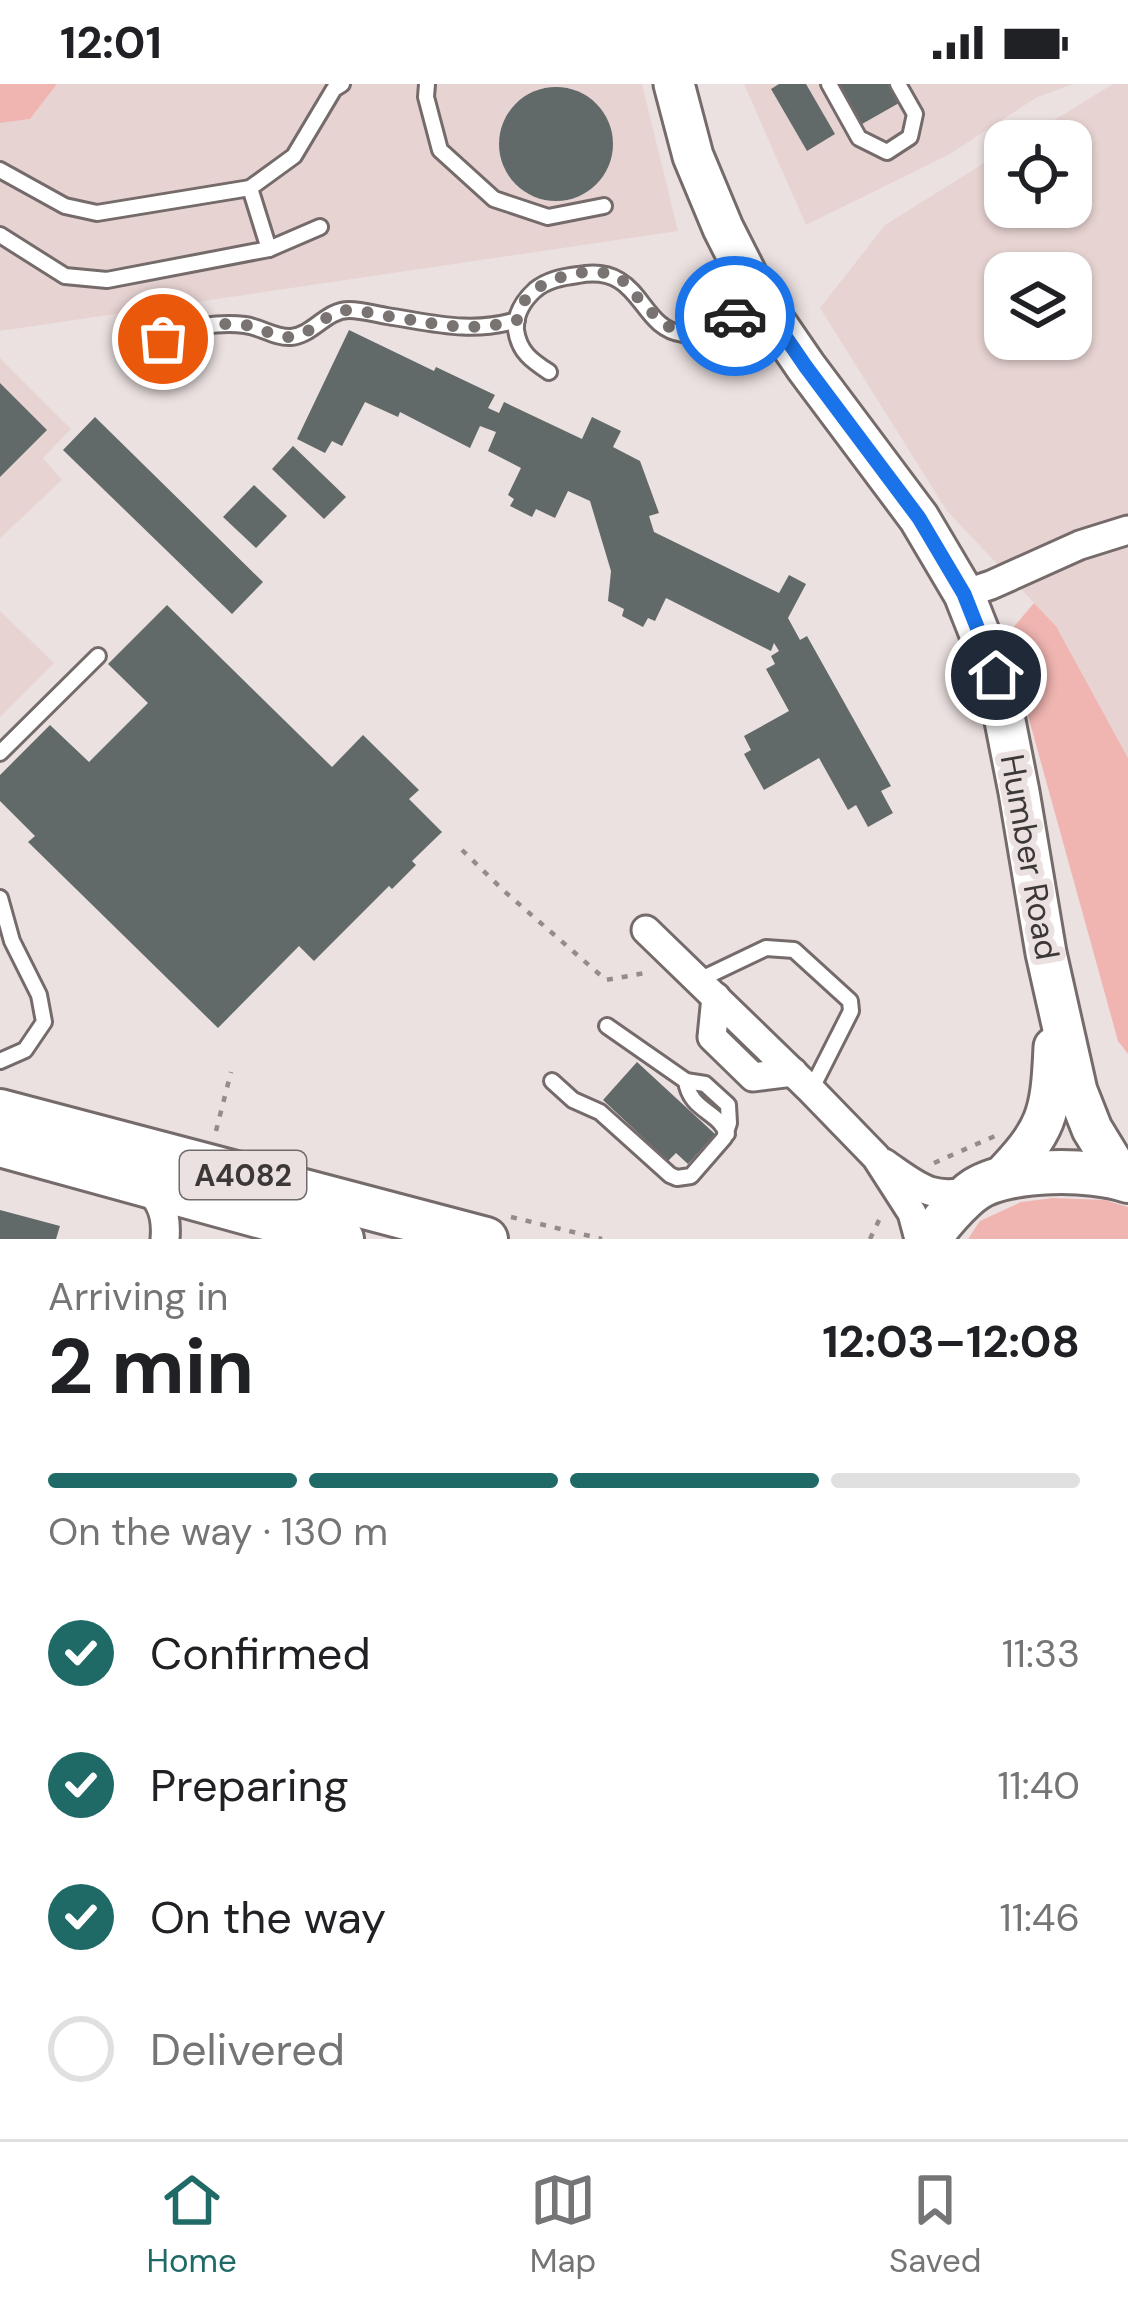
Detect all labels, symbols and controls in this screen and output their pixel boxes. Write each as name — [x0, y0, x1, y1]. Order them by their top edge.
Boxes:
text: 12:01 — [60, 13, 162, 72]
map controls — [984, 120, 1092, 360]
button: locate — [984, 120, 1092, 228]
button: layers — [984, 252, 1092, 360]
courier — [675, 256, 795, 376]
icon: car — [702, 283, 768, 349]
pin — [112, 288, 214, 390]
icon: bag — [130, 306, 196, 372]
pin — [945, 624, 1047, 726]
icon: home — [963, 642, 1029, 708]
street label: Humber Road — [991, 751, 1069, 963]
road number: A4082 — [180, 1151, 306, 1199]
text: Arriving in — [48, 1271, 228, 1322]
text: 12:03–12:08 — [822, 1312, 1080, 1371]
text: 2 min — [48, 1316, 254, 1417]
text: On the way · 130 m — [48, 1506, 388, 1557]
icon: check — [48, 1620, 114, 1686]
text: Confirmed — [150, 1624, 371, 1683]
text: 11:33 — [1002, 1628, 1080, 1679]
icon: check — [48, 1752, 114, 1818]
text: Preparing — [150, 1756, 349, 1815]
text: 11:40 — [997, 1760, 1080, 1811]
icon: check — [48, 1884, 114, 1950]
text: On the way — [150, 1888, 386, 1947]
text: 11:46 — [1000, 1892, 1080, 1943]
text: Delivered — [150, 2020, 345, 2079]
tab: Home — [146, 2167, 237, 2282]
tab: Map — [530, 2167, 596, 2282]
tab: Saved — [889, 2167, 982, 2282]

